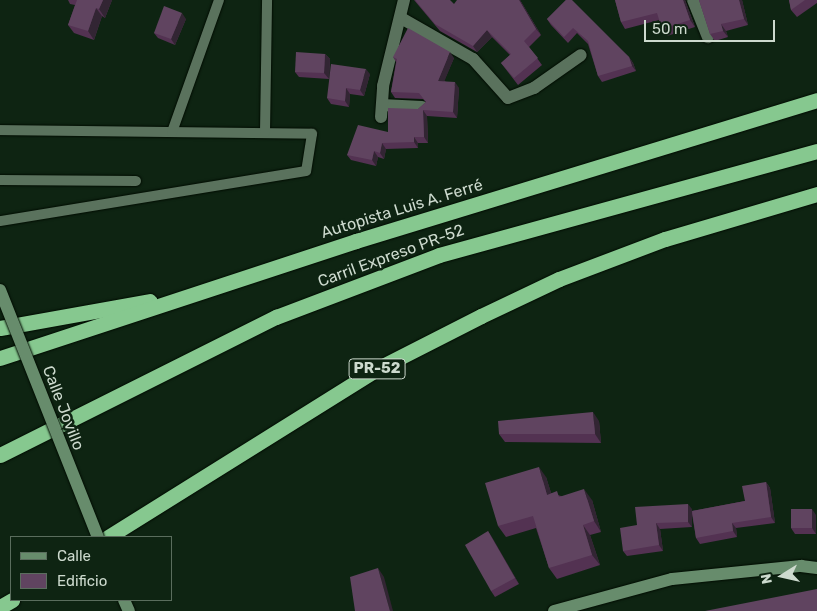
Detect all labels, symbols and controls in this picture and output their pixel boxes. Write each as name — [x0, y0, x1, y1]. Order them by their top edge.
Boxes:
scale bar — [647, 10, 778, 42]
text: 50 m — [652, 20, 687, 38]
street label: Autopista Luis A. Ferré — [319, 175, 485, 243]
street label: Carril Expreso PR-52 — [315, 221, 467, 291]
road number: PR-52 — [348, 356, 406, 382]
street label: Calle Jovillo — [38, 363, 88, 453]
legend — [10, 536, 172, 601]
text: Calle — [57, 547, 91, 565]
north arrow — [757, 551, 807, 601]
text: Edificio — [57, 572, 107, 590]
text: N — [757, 572, 776, 585]

